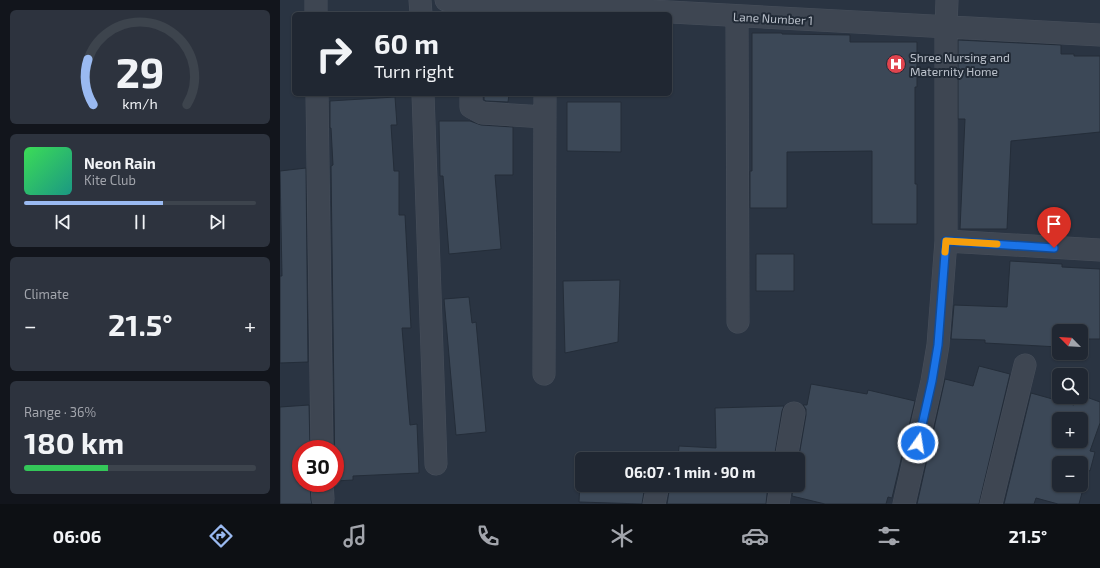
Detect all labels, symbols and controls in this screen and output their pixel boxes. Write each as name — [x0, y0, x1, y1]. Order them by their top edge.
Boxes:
street label: Lane Number 1 — [733, 9, 813, 27]
text: 60 m — [374, 26, 439, 60]
icon: right — [308, 28, 360, 80]
text: 29 — [116, 46, 164, 96]
place label: Shree Nursing and Maternity Home — [910, 50, 1010, 78]
hospital icon: Shree Nursing and Maternity Home — [885, 53, 907, 75]
text: Turn right — [374, 60, 454, 82]
text: km/h — [122, 94, 158, 111]
text: Neon Rain — [84, 154, 156, 172]
text: Kite Club — [84, 172, 136, 188]
pin — [1037, 207, 1071, 248]
icon: previous — [52, 211, 74, 233]
icon: pause — [129, 211, 151, 233]
icon: next — [206, 211, 228, 233]
icon: arrive — [1043, 213, 1065, 235]
text: Climate — [24, 286, 69, 302]
text: 21.5° — [108, 306, 173, 342]
text: − — [24, 312, 37, 338]
text: + — [244, 312, 256, 338]
north arrow — [1052, 324, 1088, 360]
map controls — [1052, 324, 1088, 492]
button: search — [1052, 368, 1088, 404]
text: Range · 36% — [24, 404, 96, 420]
button: + — [1052, 412, 1088, 448]
position arrow — [897, 422, 939, 464]
text: 180 km — [24, 424, 124, 460]
speed limit sign: 30 — [292, 440, 344, 492]
button: − — [1052, 456, 1088, 492]
text: 06:07 · 1 min · 90 m — [625, 463, 755, 481]
icon: directions — [207, 522, 235, 550]
icon: music — [341, 522, 369, 550]
icon: phone — [474, 522, 502, 550]
icon: climate — [608, 522, 636, 550]
icon: car — [741, 522, 769, 550]
icon: filters — [875, 522, 903, 550]
text: 06:06 — [53, 525, 101, 547]
text: 21.5° — [1008, 525, 1047, 547]

